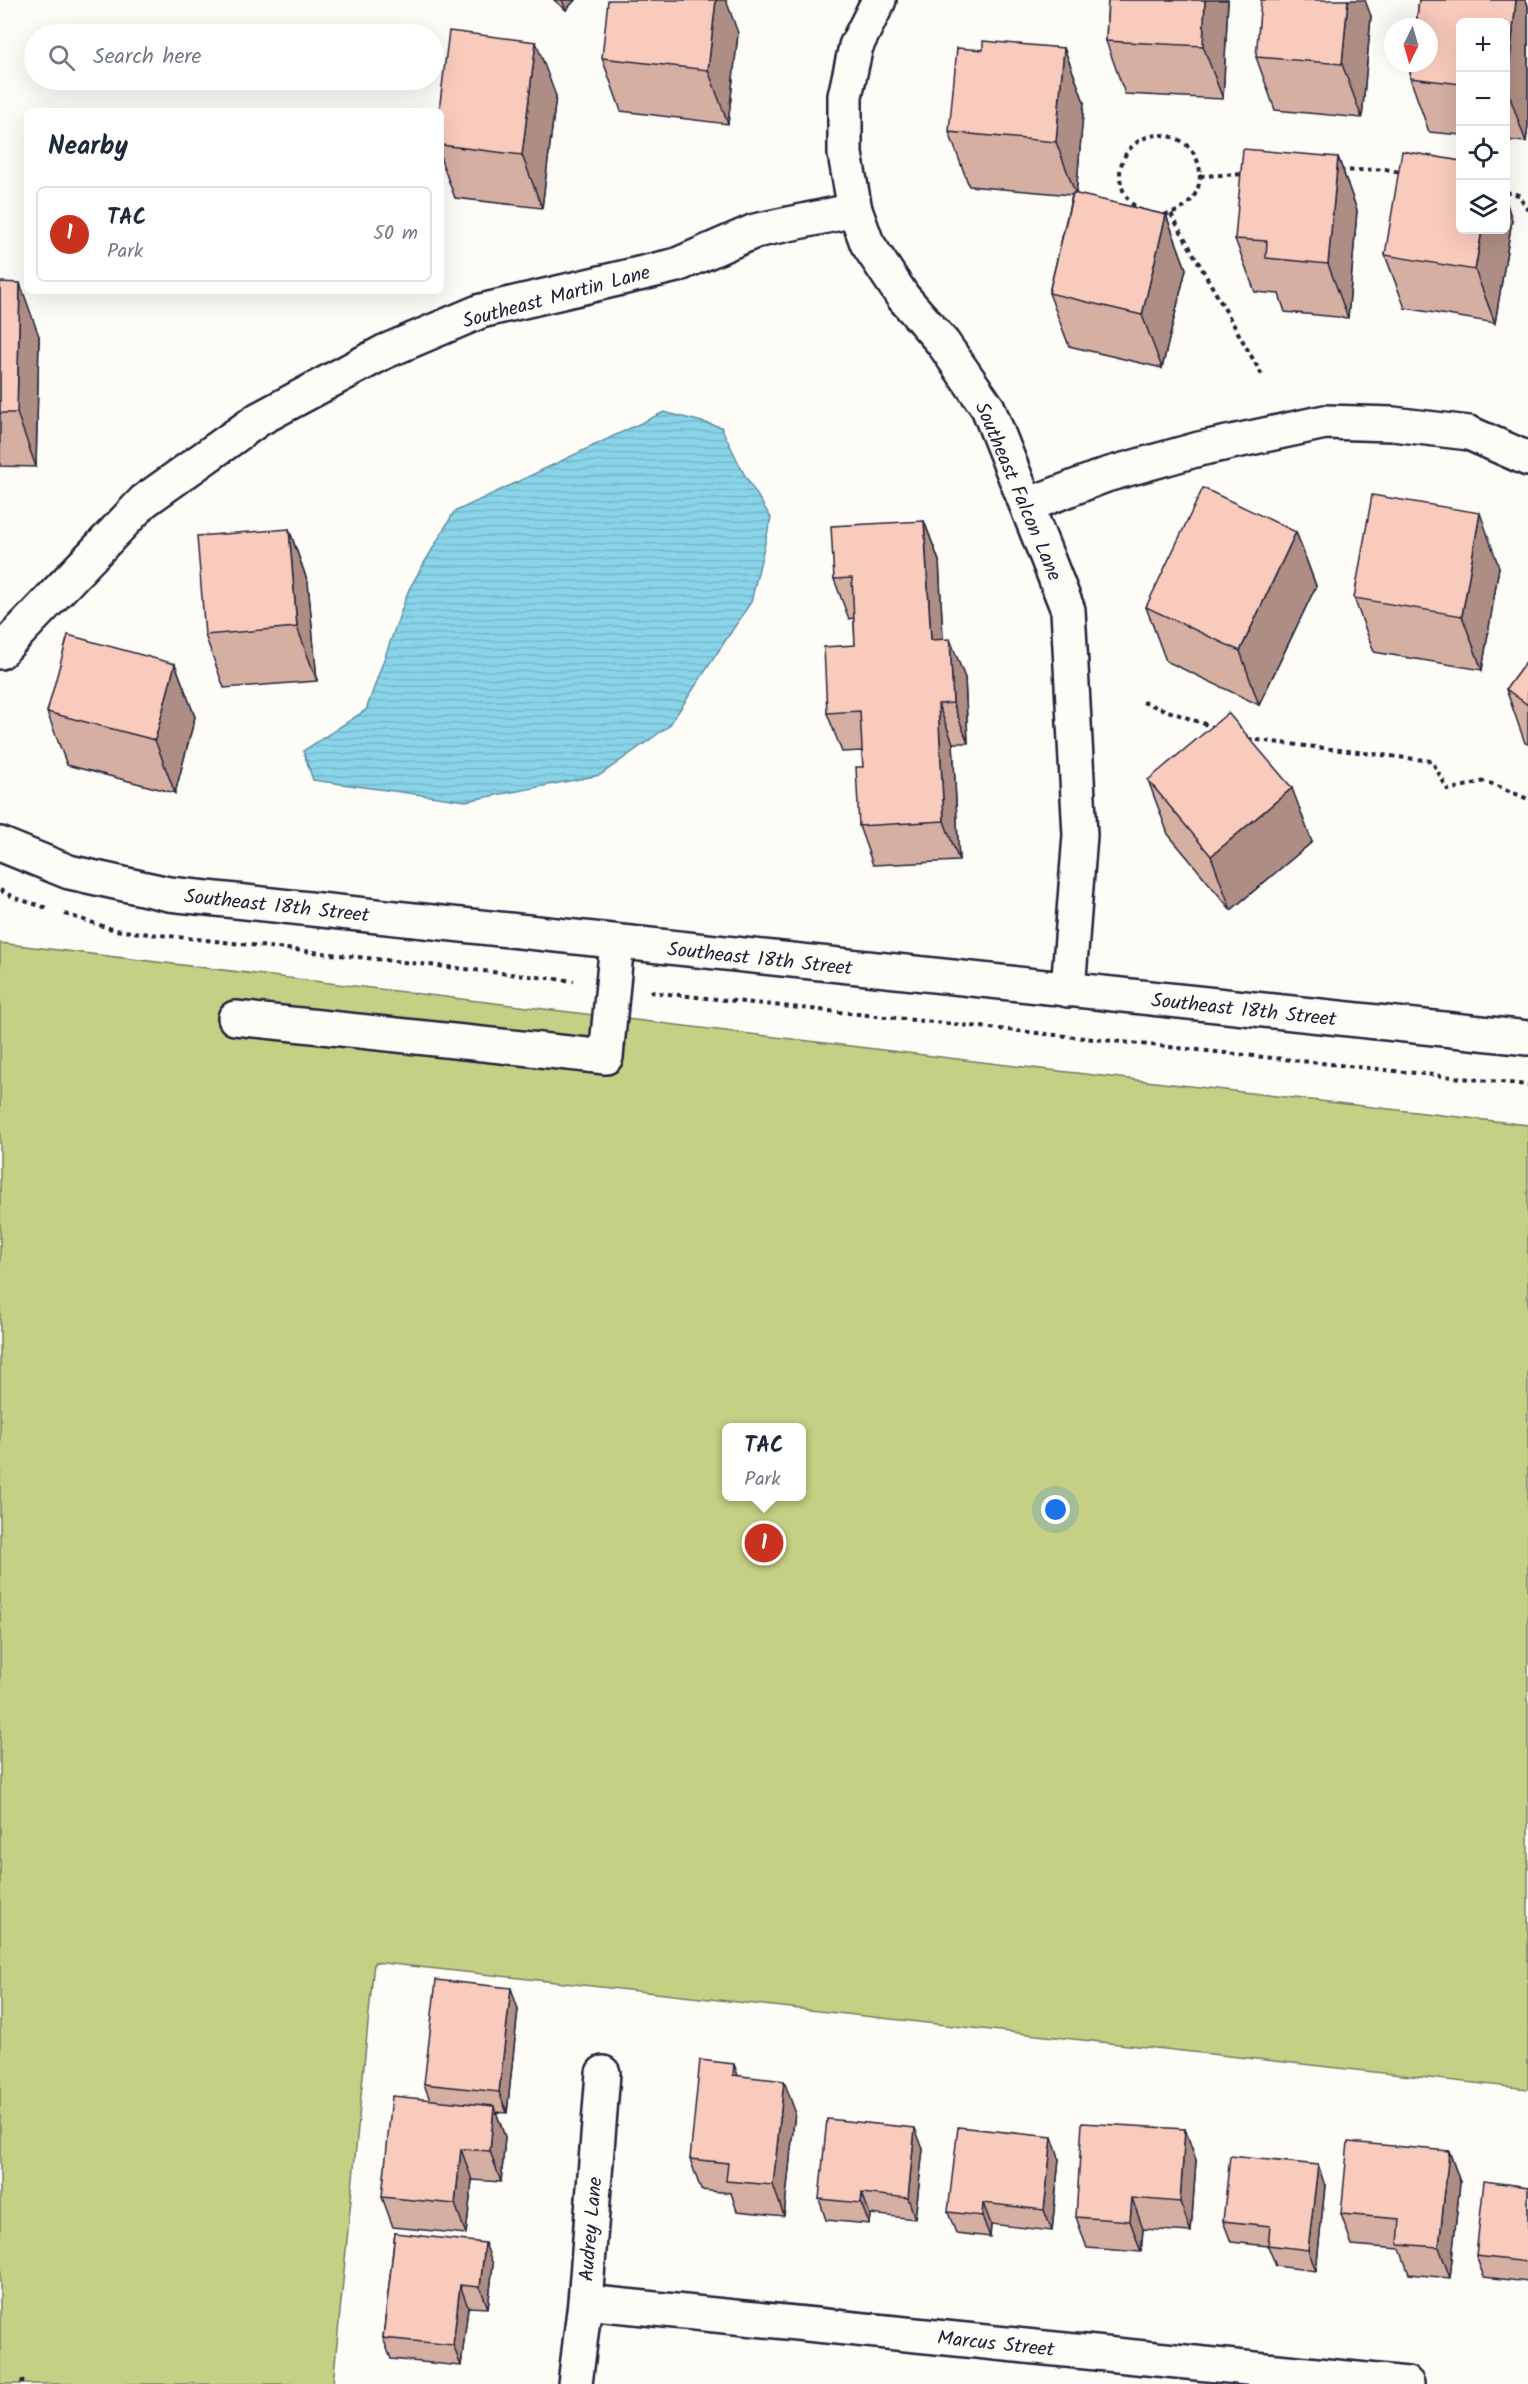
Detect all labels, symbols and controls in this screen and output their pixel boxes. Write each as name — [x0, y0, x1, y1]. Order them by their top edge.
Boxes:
north arrow — [1384, 18, 1438, 72]
map controls — [1456, 18, 1510, 234]
button: + — [1456, 18, 1510, 72]
search box — [24, 24, 444, 90]
text: Search here — [93, 40, 201, 75]
icon: search — [45, 41, 78, 74]
button: − — [1456, 72, 1510, 126]
text: Nearby — [48, 126, 128, 168]
button: locate — [1456, 126, 1510, 180]
button: layers — [1456, 180, 1510, 234]
text: TAC — [107, 201, 146, 236]
text: 1 — [66, 218, 73, 250]
text: 50 m — [373, 218, 418, 250]
text: Park — [107, 236, 143, 268]
street label: Southeast Martin Lane — [459, 257, 654, 338]
street label: Southeast Falcon Lane — [965, 397, 1069, 586]
street label: Southeast 18th Street — [183, 881, 371, 933]
street label: Southeast 18th Street — [666, 934, 854, 986]
street label: Southeast 18th Street — [1150, 985, 1338, 1037]
popup — [722, 1423, 806, 1501]
text: TAC — [744, 1429, 784, 1464]
text: Park — [744, 1464, 781, 1496]
your location — [1041, 1495, 1070, 1524]
pin: 1 — [744, 1520, 783, 1566]
street label: Audrey Lane — [571, 2176, 612, 2283]
street label: Marcus Street — [936, 2323, 1056, 2367]

